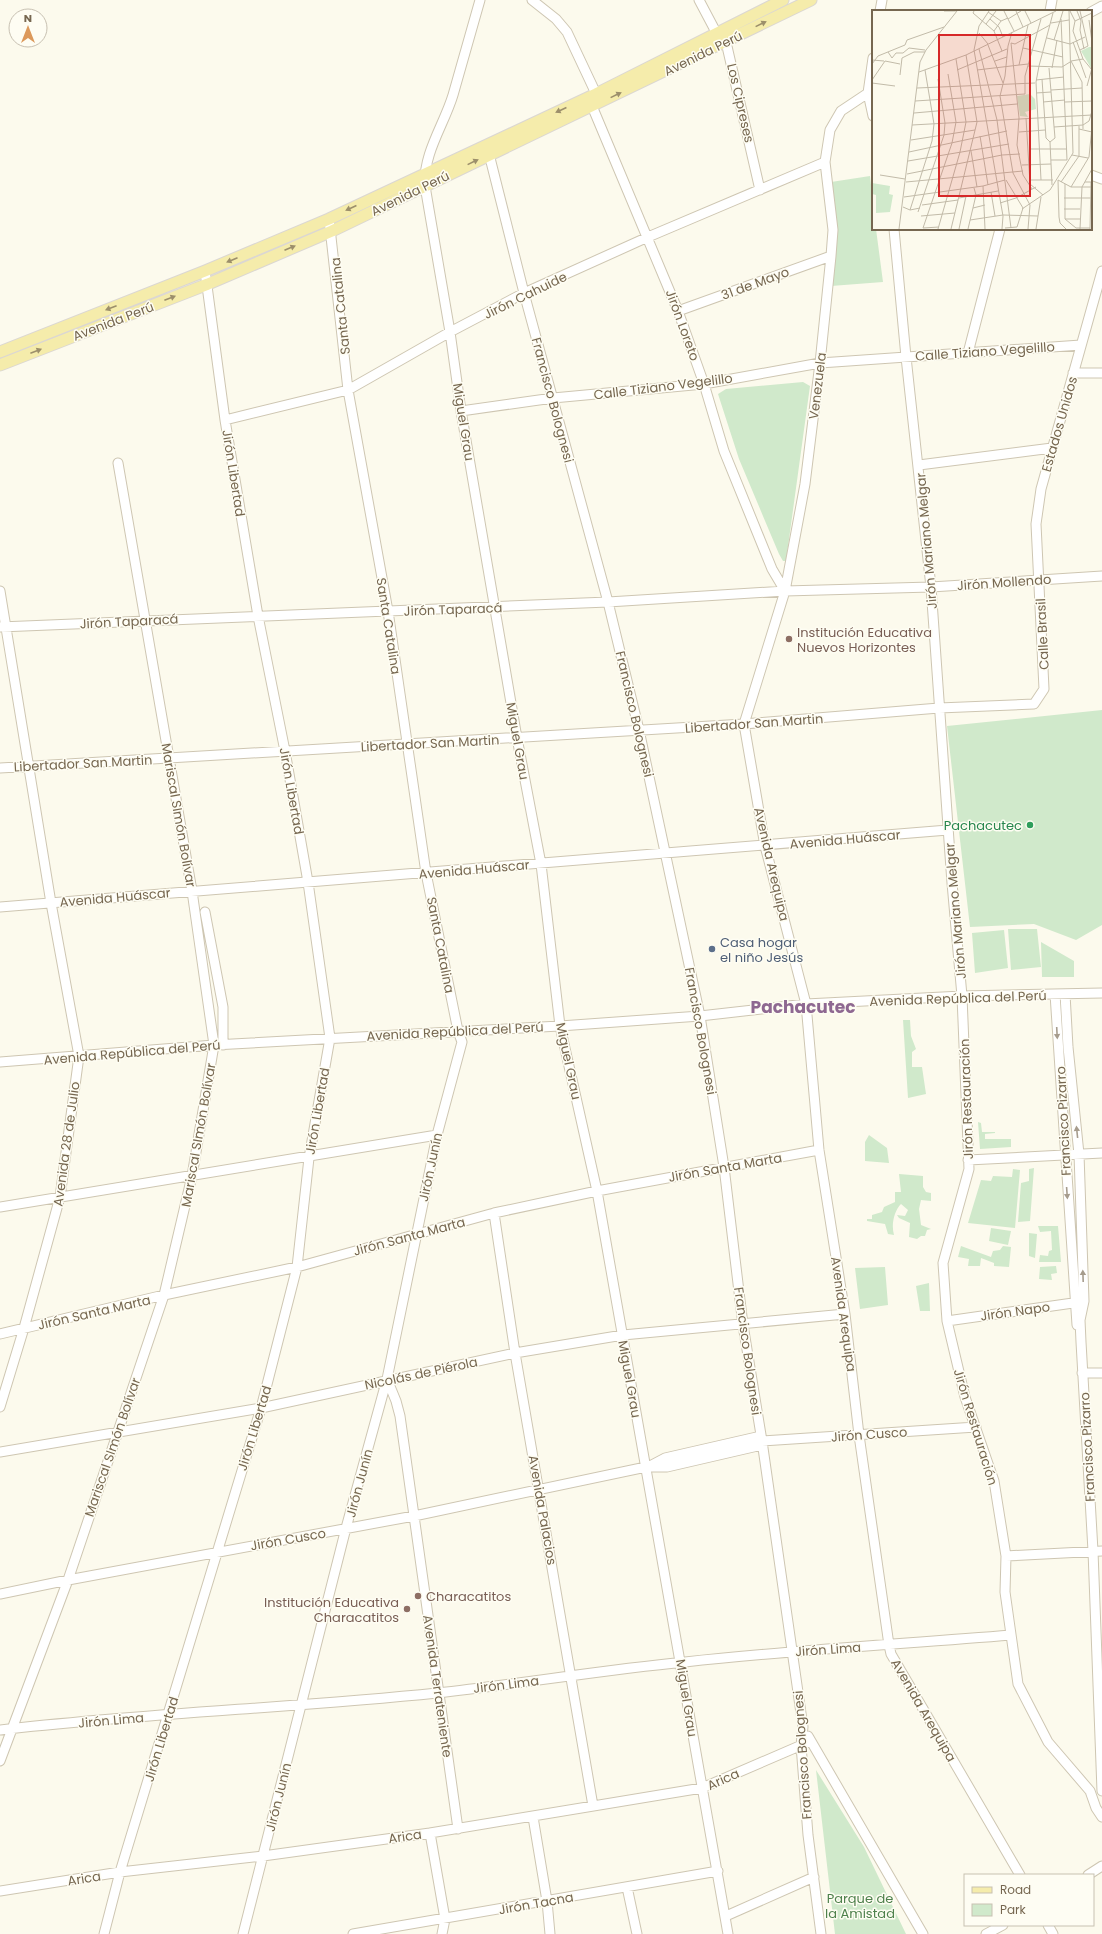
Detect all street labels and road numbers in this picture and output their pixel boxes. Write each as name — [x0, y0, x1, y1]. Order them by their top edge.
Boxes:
street label: Avenida Perú — [661, 26, 746, 81]
street label: Los Cipreses — [722, 62, 759, 145]
street label: Avenida Perú — [368, 166, 453, 221]
street label: Santa Catalina — [326, 256, 355, 355]
street label: 31 de Mayo — [718, 262, 792, 305]
street label: Jirón Cahuide — [480, 267, 570, 324]
street label: Jirón Loreto — [661, 287, 704, 364]
street label: Avenida Perú — [70, 297, 156, 346]
street label: Francisco Bolognesi — [527, 335, 578, 465]
street label: Calle Tiziano Vegelillo — [915, 337, 1055, 366]
street label: Venezuela — [804, 351, 831, 421]
street label: Calle Tiziano Vegelillo — [593, 369, 734, 404]
street label: Estados Unidos — [1037, 374, 1082, 474]
street label: Miguel Grau — [448, 382, 479, 462]
street label: Jirón Libertad — [217, 428, 250, 518]
street label: Jirón Mariano Melgar — [911, 472, 942, 610]
street label: Jirón Mollendo — [956, 570, 1052, 595]
street label: Santa Catalina — [371, 576, 406, 676]
street label: Jirón Taparacá — [403, 598, 503, 621]
street label: Calle Brasil — [1031, 598, 1054, 670]
street label: Jirón Taparacá — [79, 609, 179, 634]
street label: Francisco Bolognesi — [611, 649, 658, 779]
street label: Miguel Grau — [501, 701, 534, 781]
street label: Libertador San Martin — [684, 709, 824, 738]
street label: Libertador San Martin — [360, 730, 500, 757]
street label: Mariscal SImón Bolívar — [156, 741, 201, 889]
street label: Jirón Libertad — [275, 746, 308, 836]
street label: Libertador San Martin — [13, 750, 153, 777]
street label: Avenida Arequipa — [749, 805, 794, 923]
street label: Avenida Huáscar — [789, 825, 901, 854]
street label: Jirón Mariano Melgar — [940, 842, 971, 980]
street label: Avenida Huáscar — [418, 855, 530, 884]
street label: Avenida Huáscar — [59, 883, 171, 912]
street label: Santa Catalina — [422, 895, 459, 995]
street label: Francisco Bolognesi — [680, 966, 721, 1096]
street label: Avenida República del Perú — [869, 986, 1047, 1011]
street label: Avenida República del Perú — [366, 1017, 544, 1046]
street label: Miguel Grau — [551, 1021, 586, 1101]
street label: Avenida República del Perú — [43, 1035, 221, 1070]
street label: Jirón Restauración — [955, 1038, 978, 1160]
street label: Mariscal SImón Bolívar — [176, 1061, 221, 1209]
street label: Jirón Libertad — [301, 1066, 334, 1156]
street label: Francisco Pizarro — [1051, 1066, 1076, 1176]
street label: Avenida 28 de Julio — [48, 1080, 85, 1208]
street label: Jirón Junín — [414, 1131, 447, 1203]
street label: Jirón Santa Marta — [667, 1148, 783, 1187]
street label: Jirón Santa Marta — [351, 1212, 467, 1261]
street label: Avenida Arequipa — [826, 1255, 861, 1373]
street label: Francisco Bolognesi — [729, 1286, 766, 1416]
street label: Jirón Santa Marta — [36, 1290, 152, 1335]
street label: Jirón Napo — [979, 1297, 1051, 1326]
street label: Miguel Grau — [613, 1339, 646, 1419]
street label: Nicolás de Piérola — [363, 1352, 479, 1395]
street label: Jirón Restauración — [949, 1367, 1002, 1488]
street label: Mariscal SImón Bolívar — [80, 1375, 145, 1519]
street label: Jirón Libertad — [233, 1383, 276, 1473]
street label: Francisco Pizarro — [1075, 1392, 1100, 1502]
street label: Jirón Cusco — [830, 1422, 908, 1447]
street label: Jirón Junín — [341, 1447, 378, 1519]
street label: Avenida Palacios — [523, 1454, 562, 1567]
street label: Jirón Cusco — [249, 1524, 327, 1555]
street label: Avenida Terrateniente — [418, 1614, 457, 1759]
street label: Jirón Lima — [794, 1638, 862, 1661]
street label: Avenida Arequipa — [886, 1655, 961, 1765]
street label: Miguel Grau — [671, 1658, 702, 1738]
street label: Jirón Lima — [472, 1671, 540, 1698]
street label: Francisco Bolognesi — [789, 1690, 816, 1820]
street label: Jirón Libertad — [140, 1694, 183, 1784]
street label: Jirón Lima — [77, 1708, 145, 1733]
street label: Jirón Junín — [261, 1761, 296, 1833]
street label: Arica — [704, 1764, 742, 1795]
street label: Arica — [387, 1825, 423, 1848]
street label: Arica — [66, 1866, 102, 1890]
street label: Jirón Tacna — [497, 1888, 575, 1919]

